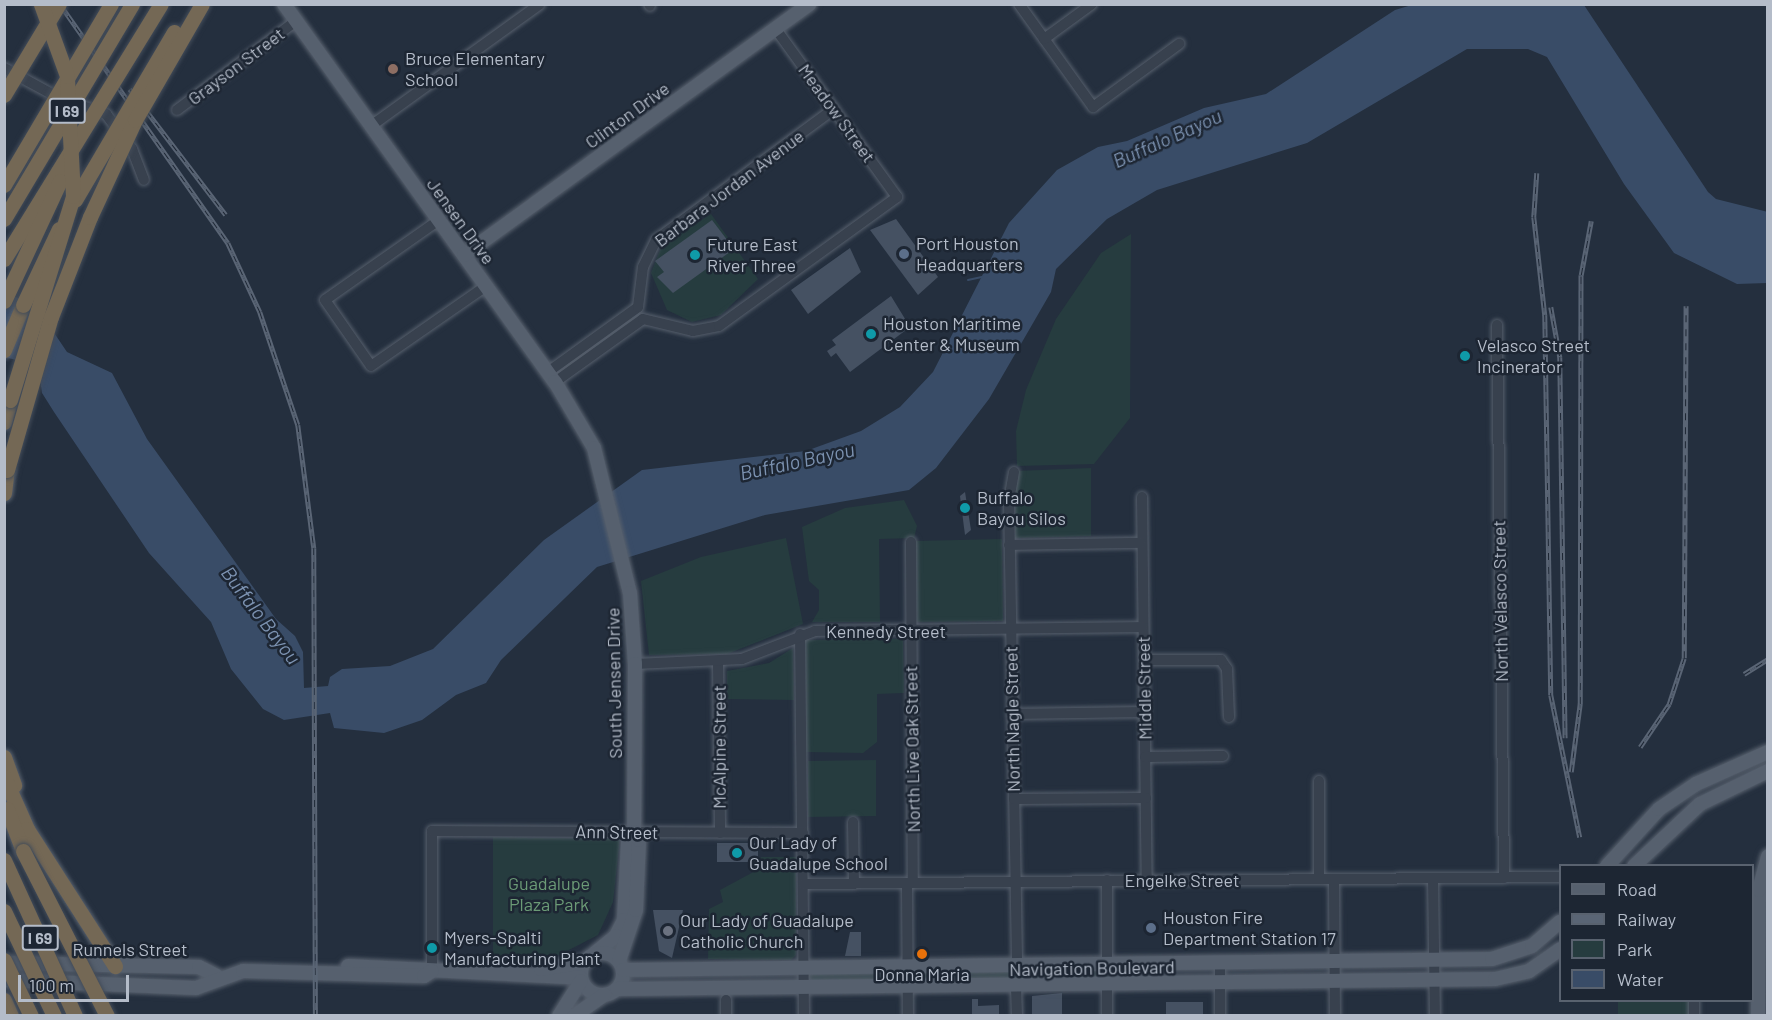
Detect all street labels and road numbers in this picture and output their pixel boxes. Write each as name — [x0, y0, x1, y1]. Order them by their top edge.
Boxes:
street label: Grayson Street — [183, 23, 289, 109]
street label: Meadow Street — [794, 59, 880, 167]
street label: Clinton Drive — [581, 77, 673, 153]
road number: I 69 — [48, 98, 86, 124]
street label: Barbara Jordan Avenue — [650, 125, 808, 251]
street label: Jensen Drive — [422, 174, 500, 268]
street label: North Velasco Street — [1488, 520, 1512, 682]
street label: South Jensen Drive — [602, 607, 626, 759]
street label: Kennedy Street — [826, 620, 946, 642]
street label: Middle Street — [1132, 636, 1156, 740]
street label: North Nagle Street — [1000, 646, 1024, 792]
street label: North Live Oak Street — [900, 665, 924, 833]
street label: McAlpine Street — [708, 685, 730, 809]
street label: Ann Street — [575, 820, 659, 844]
street label: Engelke Street — [1125, 869, 1239, 891]
road number: I 69 — [20, 925, 60, 951]
street label: Runnels Street — [72, 938, 188, 960]
street label: Navigation Boulevard — [1009, 956, 1175, 980]

